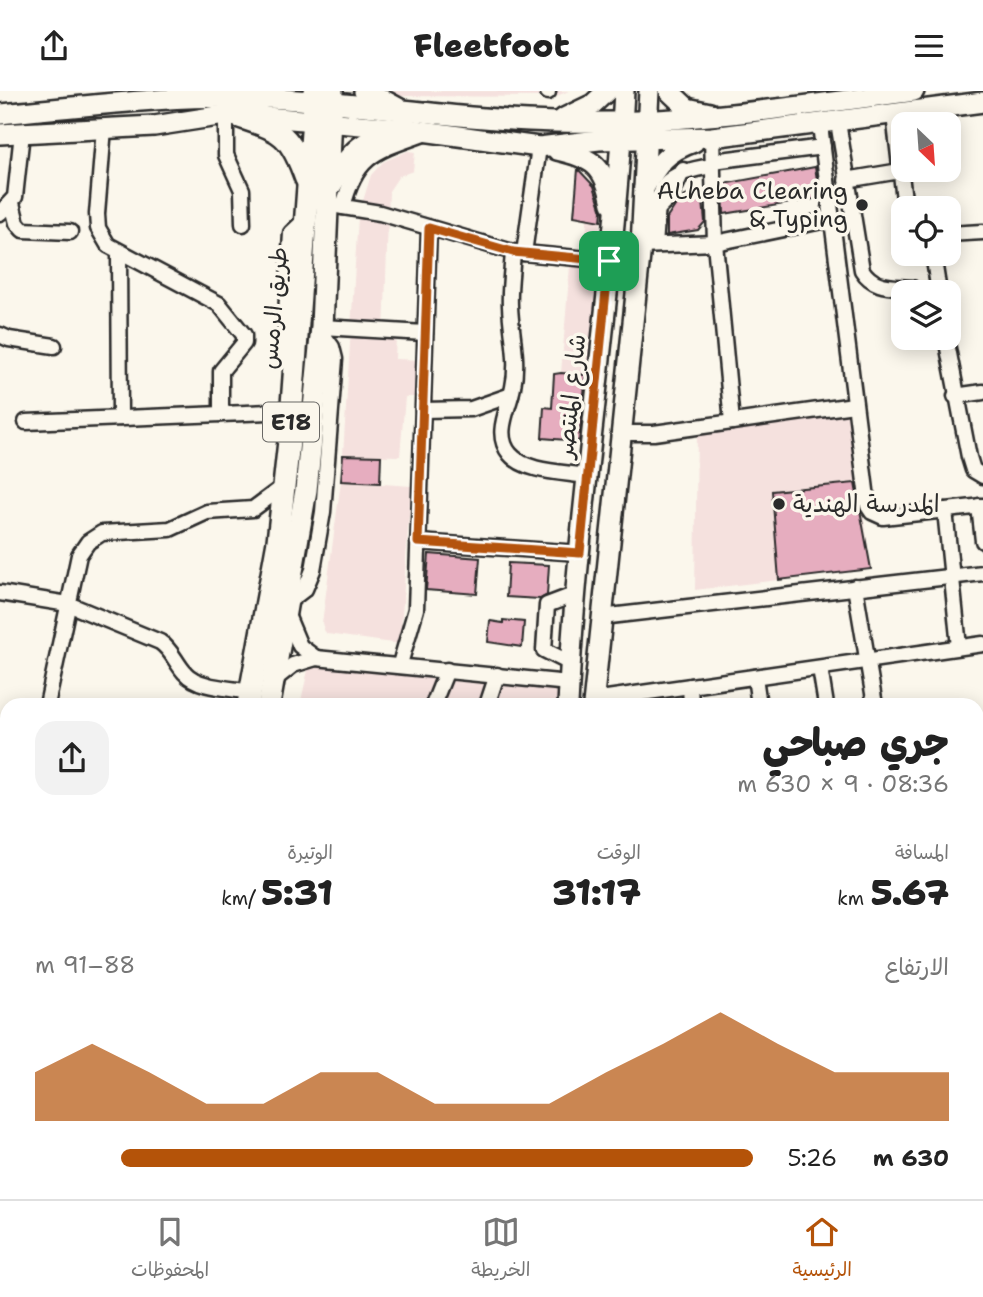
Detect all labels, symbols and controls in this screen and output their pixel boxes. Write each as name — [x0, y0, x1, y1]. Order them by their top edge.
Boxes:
text: Fleetfoot — [414, 24, 570, 67]
icon: share — [35, 27, 73, 65]
icon: menu — [910, 27, 948, 65]
north arrow — [891, 112, 961, 182]
map controls — [891, 112, 961, 350]
place label: ALheba Clearing & Typing — [657, 175, 848, 235]
button: locate — [891, 196, 961, 266]
marker: ALheba Clearing & Typing — [854, 197, 870, 213]
pin — [579, 231, 639, 291]
icon: arrive — [590, 242, 628, 280]
street label: طريق الرمس — [253, 245, 295, 371]
button: layers — [891, 280, 961, 350]
street label: شارع المنتصر — [548, 332, 594, 462]
road number: E18 — [263, 403, 319, 441]
place label: المدرسة الهندية — [793, 488, 940, 520]
marker: المدرسة الهندية — [771, 496, 787, 512]
text: جري صباحي — [763, 717, 949, 768]
button: share — [35, 721, 109, 795]
text: 08:36 · 9 × 630 m — [737, 769, 949, 799]
text: الوتيرة — [287, 840, 333, 865]
text: الوقت — [597, 840, 641, 865]
text: المسافة — [895, 840, 949, 865]
text: 5:31 — [261, 869, 333, 916]
text: 31:17 — [552, 869, 641, 916]
text: 5.67 — [871, 869, 949, 916]
text: /km — [221, 886, 261, 911]
text: km — [837, 886, 871, 911]
text: 88–91 m — [35, 950, 135, 980]
text: الارتفاع — [885, 952, 949, 982]
text: 5:26 — [787, 1143, 837, 1173]
text: 630 m — [873, 1143, 949, 1173]
tab: المحفوظات — [131, 1213, 209, 1286]
tab: الخريطة — [471, 1213, 530, 1286]
tab: الرئيسية — [792, 1213, 852, 1286]

